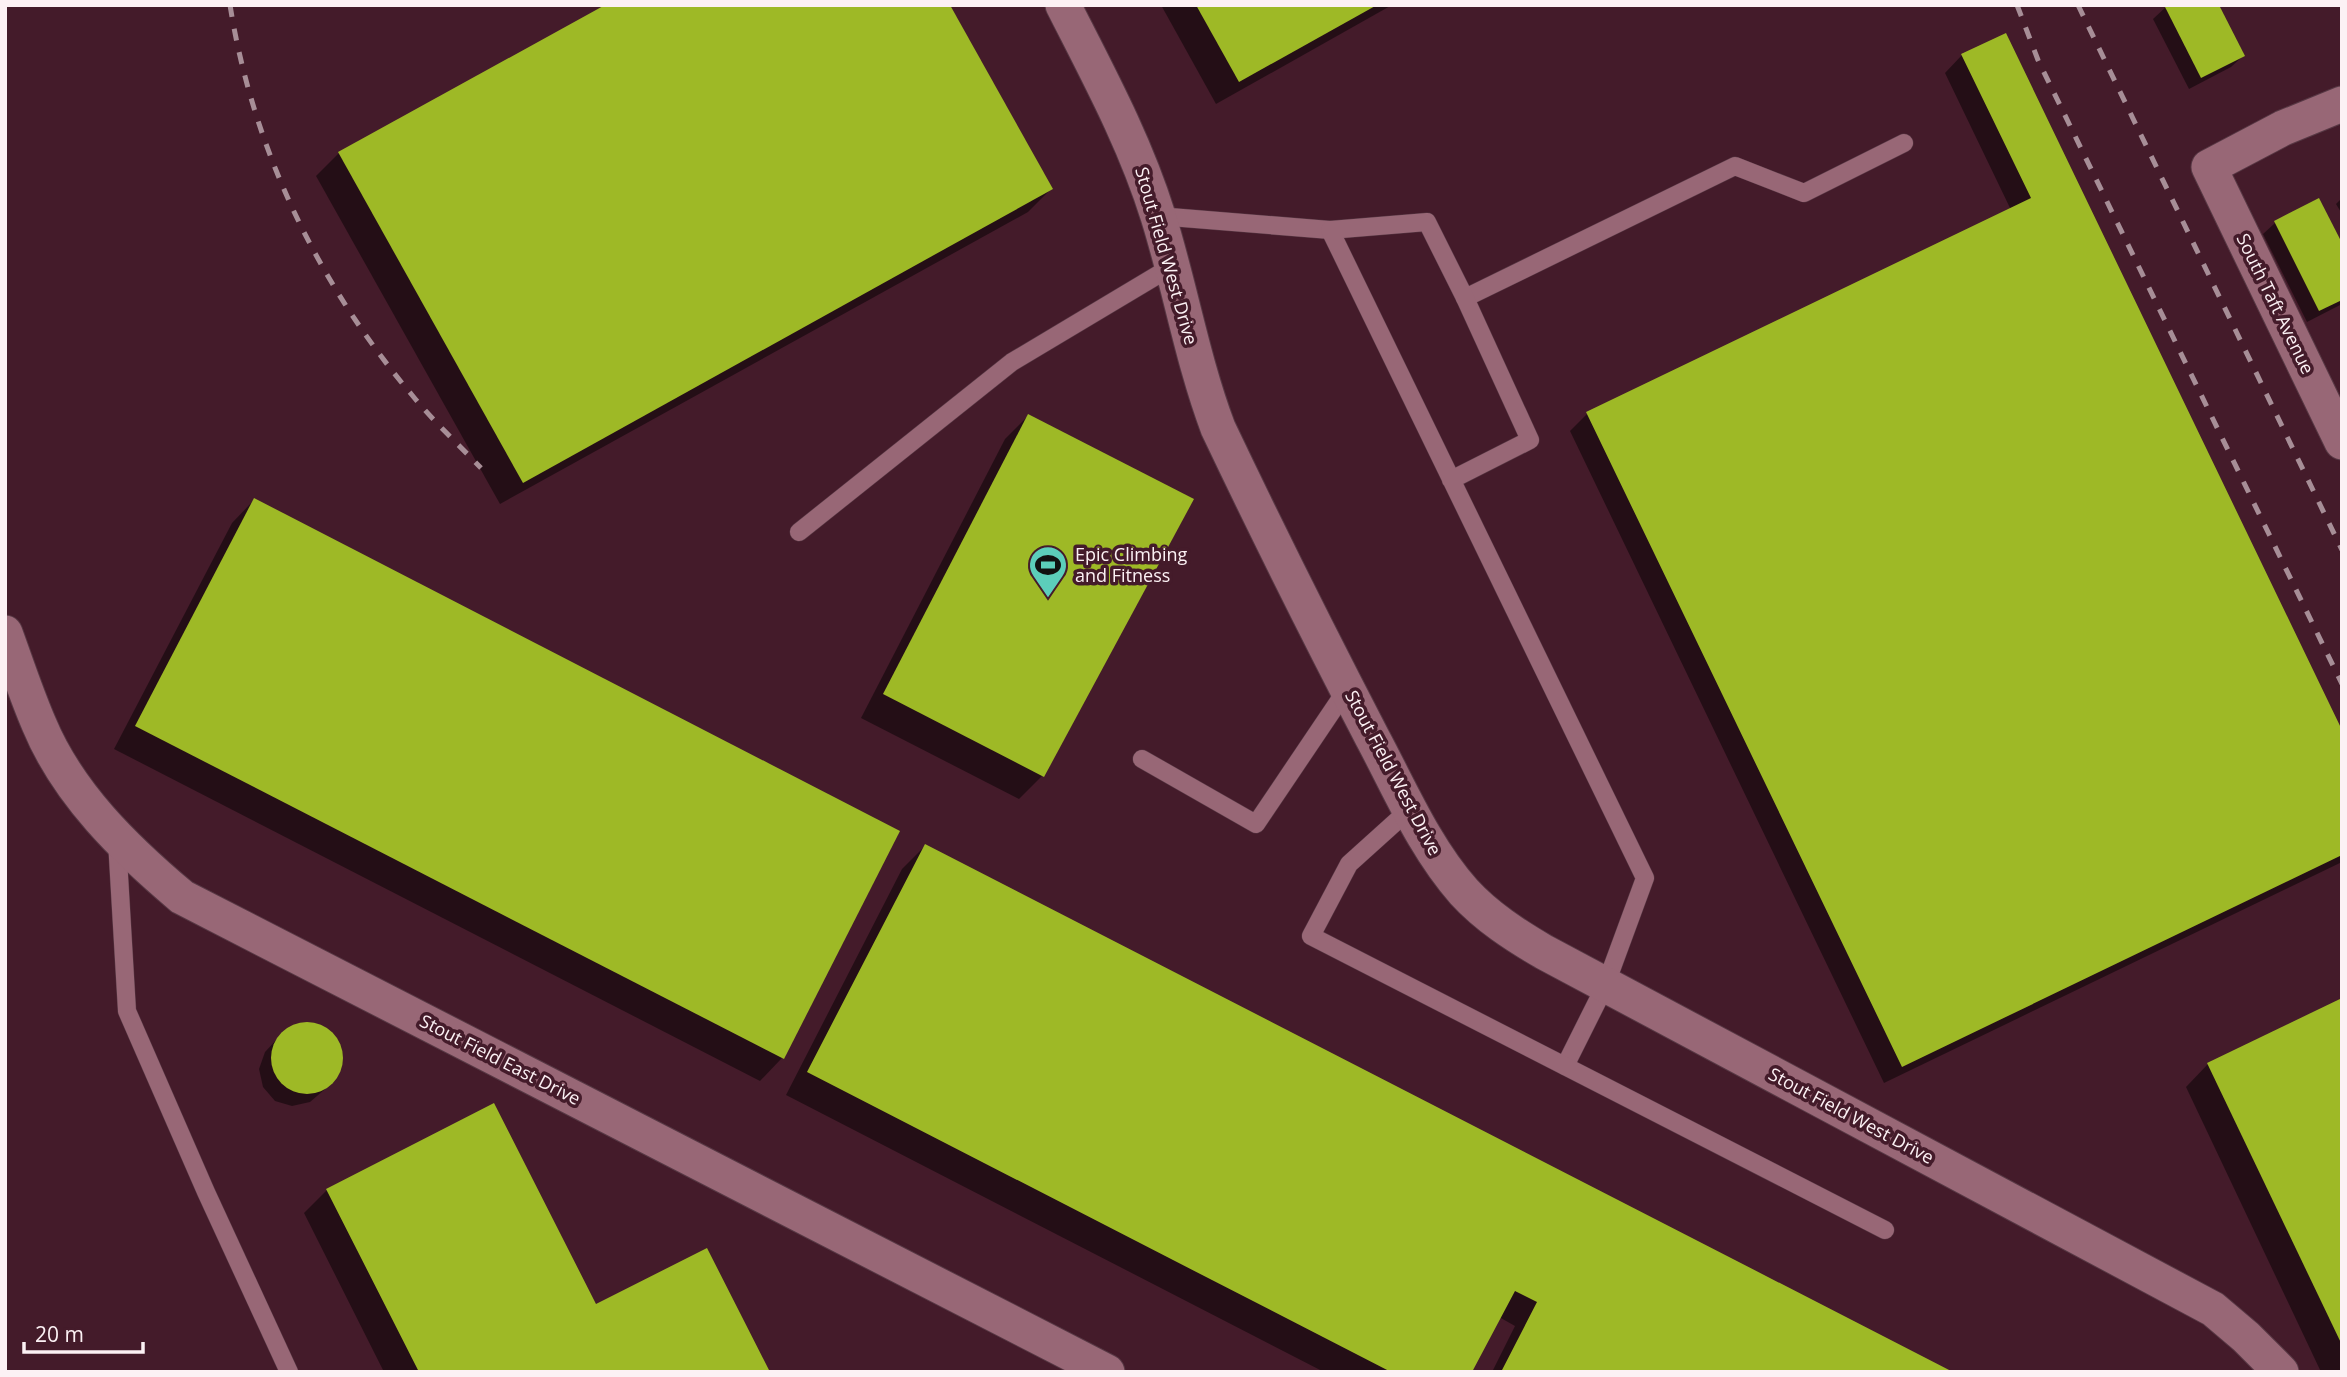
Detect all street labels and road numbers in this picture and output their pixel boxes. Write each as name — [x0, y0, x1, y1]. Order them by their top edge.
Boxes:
street label: Stout Field West Drive — [1130, 164, 1204, 347]
street label: South Taft Avenue — [2231, 229, 2320, 378]
street label: Stout Field West Drive — [1340, 686, 1448, 859]
street label: Stout Field East Drive — [416, 1008, 585, 1110]
street label: Stout Field West Drive — [1765, 1061, 1938, 1169]

